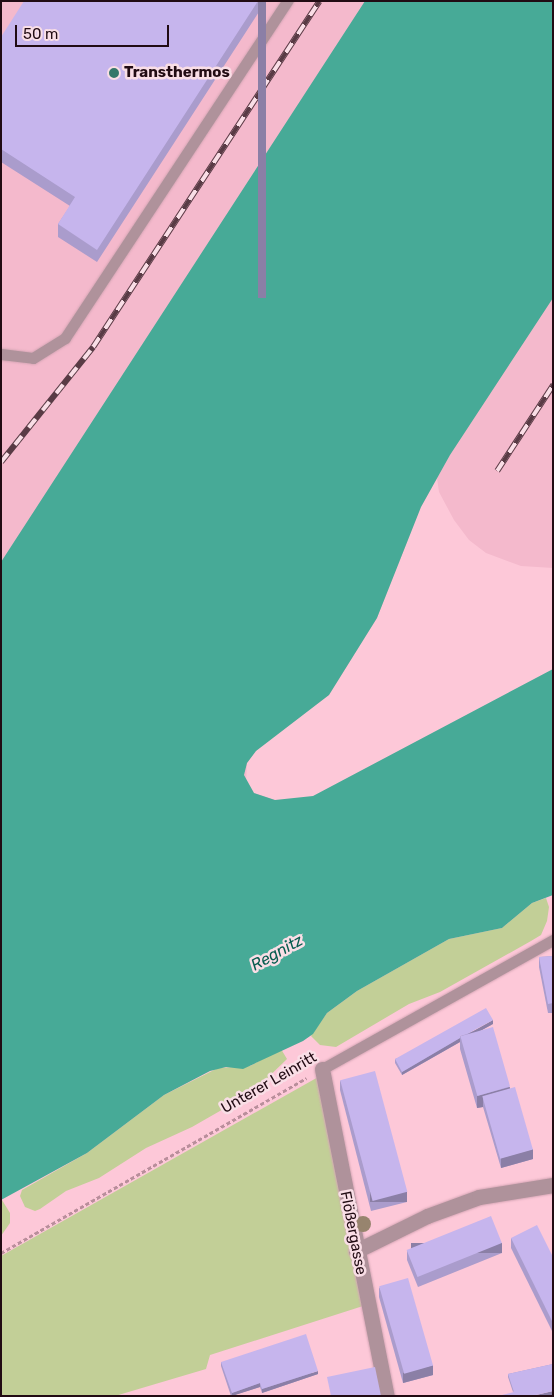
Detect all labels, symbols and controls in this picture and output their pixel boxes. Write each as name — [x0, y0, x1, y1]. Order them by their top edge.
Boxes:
scale bar — [18, 15, 171, 47]
text: 50 m — [23, 25, 58, 43]
place label: Transthermos — [124, 64, 230, 82]
marker: Transthermos — [108, 67, 120, 79]
water label: Regnitz — [248, 931, 306, 975]
street label: Unterer Leinritt — [218, 1048, 320, 1118]
street label: Flößergasse — [336, 1190, 370, 1276]

